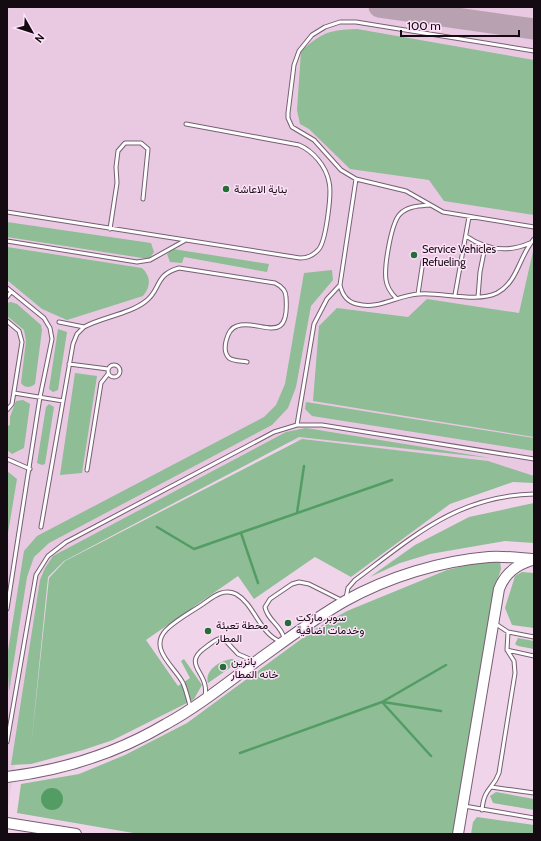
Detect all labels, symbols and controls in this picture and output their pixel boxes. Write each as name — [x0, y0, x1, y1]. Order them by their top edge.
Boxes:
north arrow — [12, 12, 52, 52]
scale bar — [401, 12, 519, 38]
text: 100 m — [407, 18, 441, 33]
text: N — [32, 31, 48, 46]
place label: بناية الاعاشة — [234, 182, 287, 196]
marker: بناية الاعاشة — [221, 184, 231, 194]
place label: Service Vehicles Refueling — [422, 242, 496, 269]
marker: Service Vehicles Refueling — [409, 250, 419, 260]
place label: سوبر ماركت وخدمات اضافية — [296, 610, 364, 637]
place label: محطة تعبئة المطار — [215, 618, 268, 645]
marker: سوبر ماركت وخدمات اضافية — [283, 618, 293, 628]
marker: محطة تعبئة المطار — [203, 626, 213, 636]
place label: بانزين خانه المطار — [230, 654, 279, 681]
marker: بانزين خانه المطار — [218, 662, 228, 672]

